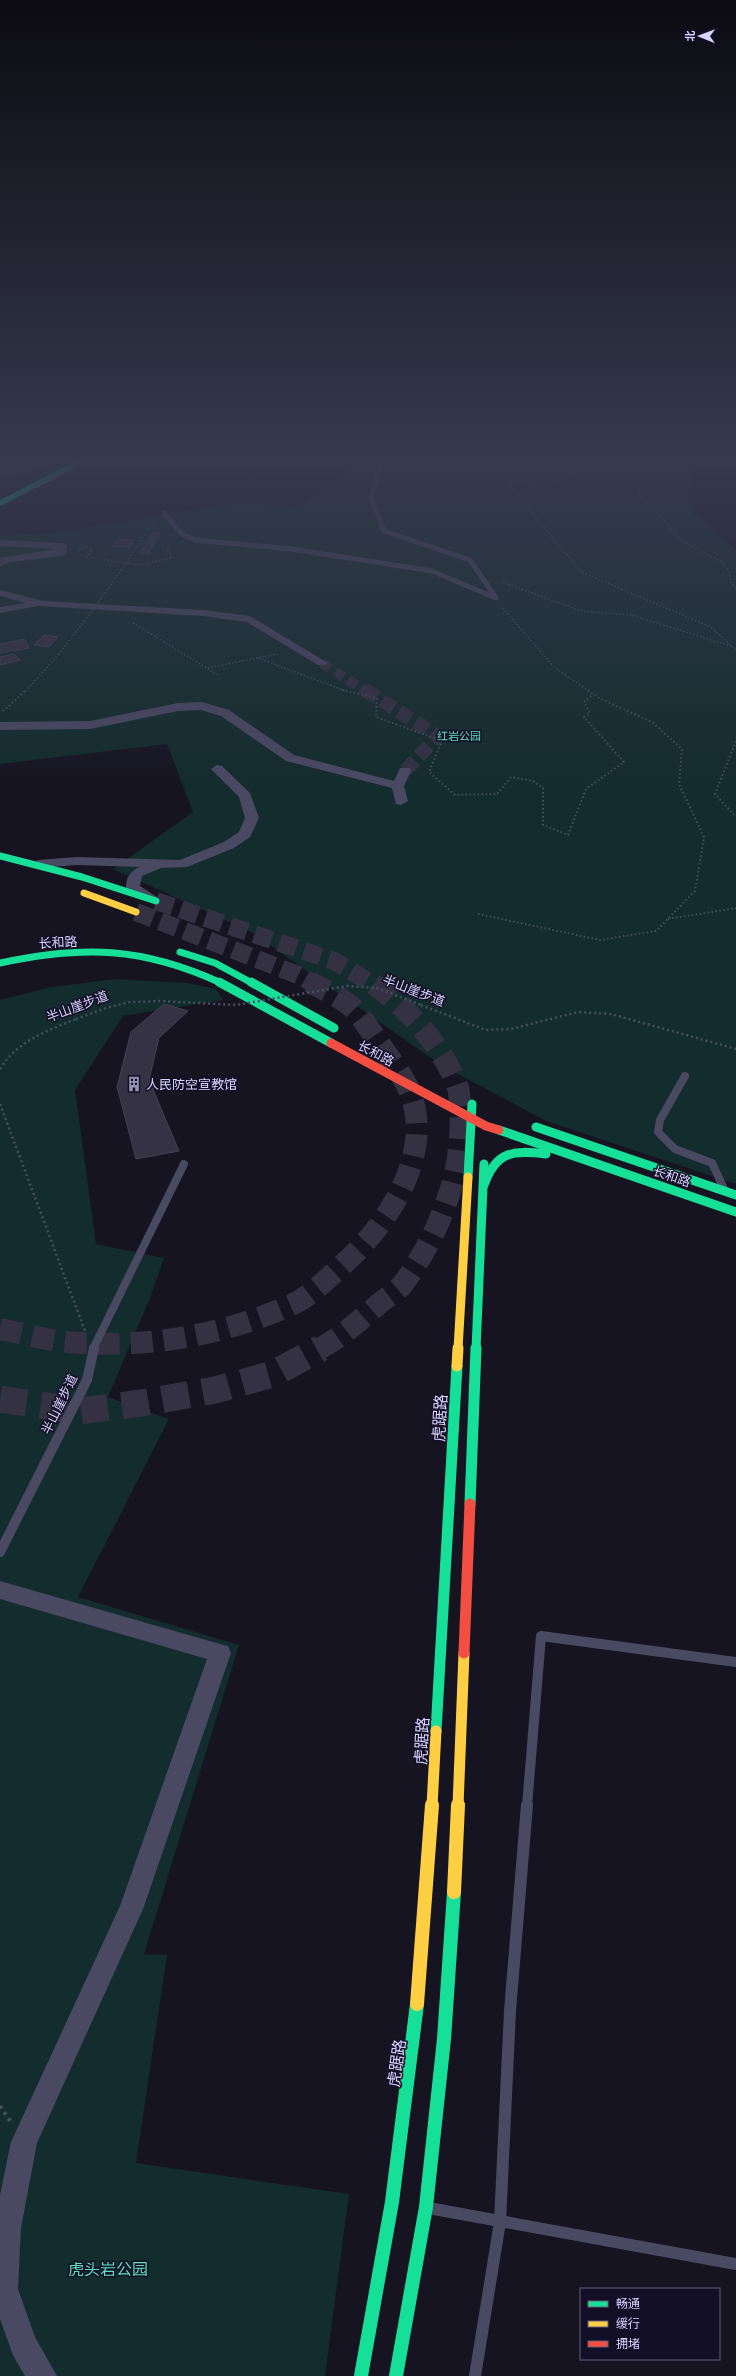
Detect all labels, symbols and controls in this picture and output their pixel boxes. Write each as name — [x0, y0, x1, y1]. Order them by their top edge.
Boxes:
north arrow — [680, 16, 720, 56]
text: 北 — [683, 30, 696, 41]
park label: 红岩公园 — [437, 729, 481, 742]
street label: 长和路 — [38, 933, 78, 951]
street label: 半山崖步道 — [381, 971, 447, 1009]
street label: 半山崖步道 — [44, 987, 110, 1025]
street label: 长和路 — [355, 1037, 397, 1069]
building icon: 人民防空宣教馆 — [125, 1075, 143, 1093]
place label: 人民防空宣教馆 — [146, 1076, 237, 1092]
street label: 长和路 — [651, 1162, 693, 1190]
street label: 半山崖步道 — [38, 1371, 80, 1437]
street label: 虎踞路 — [428, 1394, 450, 1442]
street label: 虎踞路 — [410, 1717, 432, 1765]
street label: 虎踞路 — [383, 2038, 409, 2088]
park label: 虎头岩公园 — [68, 2259, 148, 2278]
legend — [580, 2288, 720, 2360]
text: 畅通 — [616, 2296, 640, 2310]
text: 缓行 — [616, 2316, 640, 2330]
text: 拥堵 — [616, 2336, 640, 2350]

